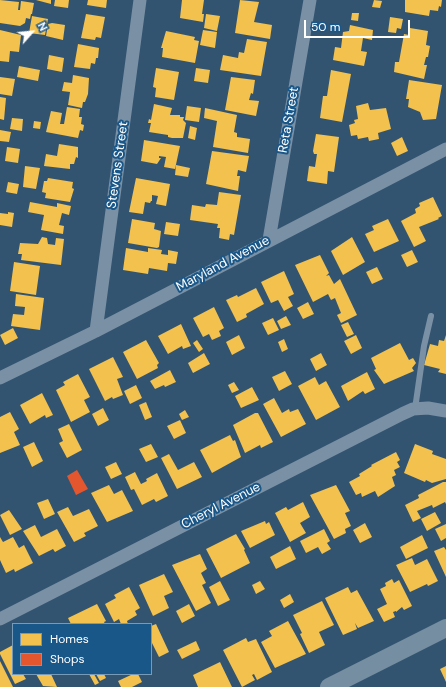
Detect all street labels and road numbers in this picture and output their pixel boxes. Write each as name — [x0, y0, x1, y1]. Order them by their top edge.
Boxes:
street label: Reta Street — [276, 86, 302, 154]
street label: Stevens Street — [104, 120, 132, 210]
street label: Maryland Avenue — [174, 233, 272, 295]
street label: Cheryl Avenue — [179, 479, 263, 533]

